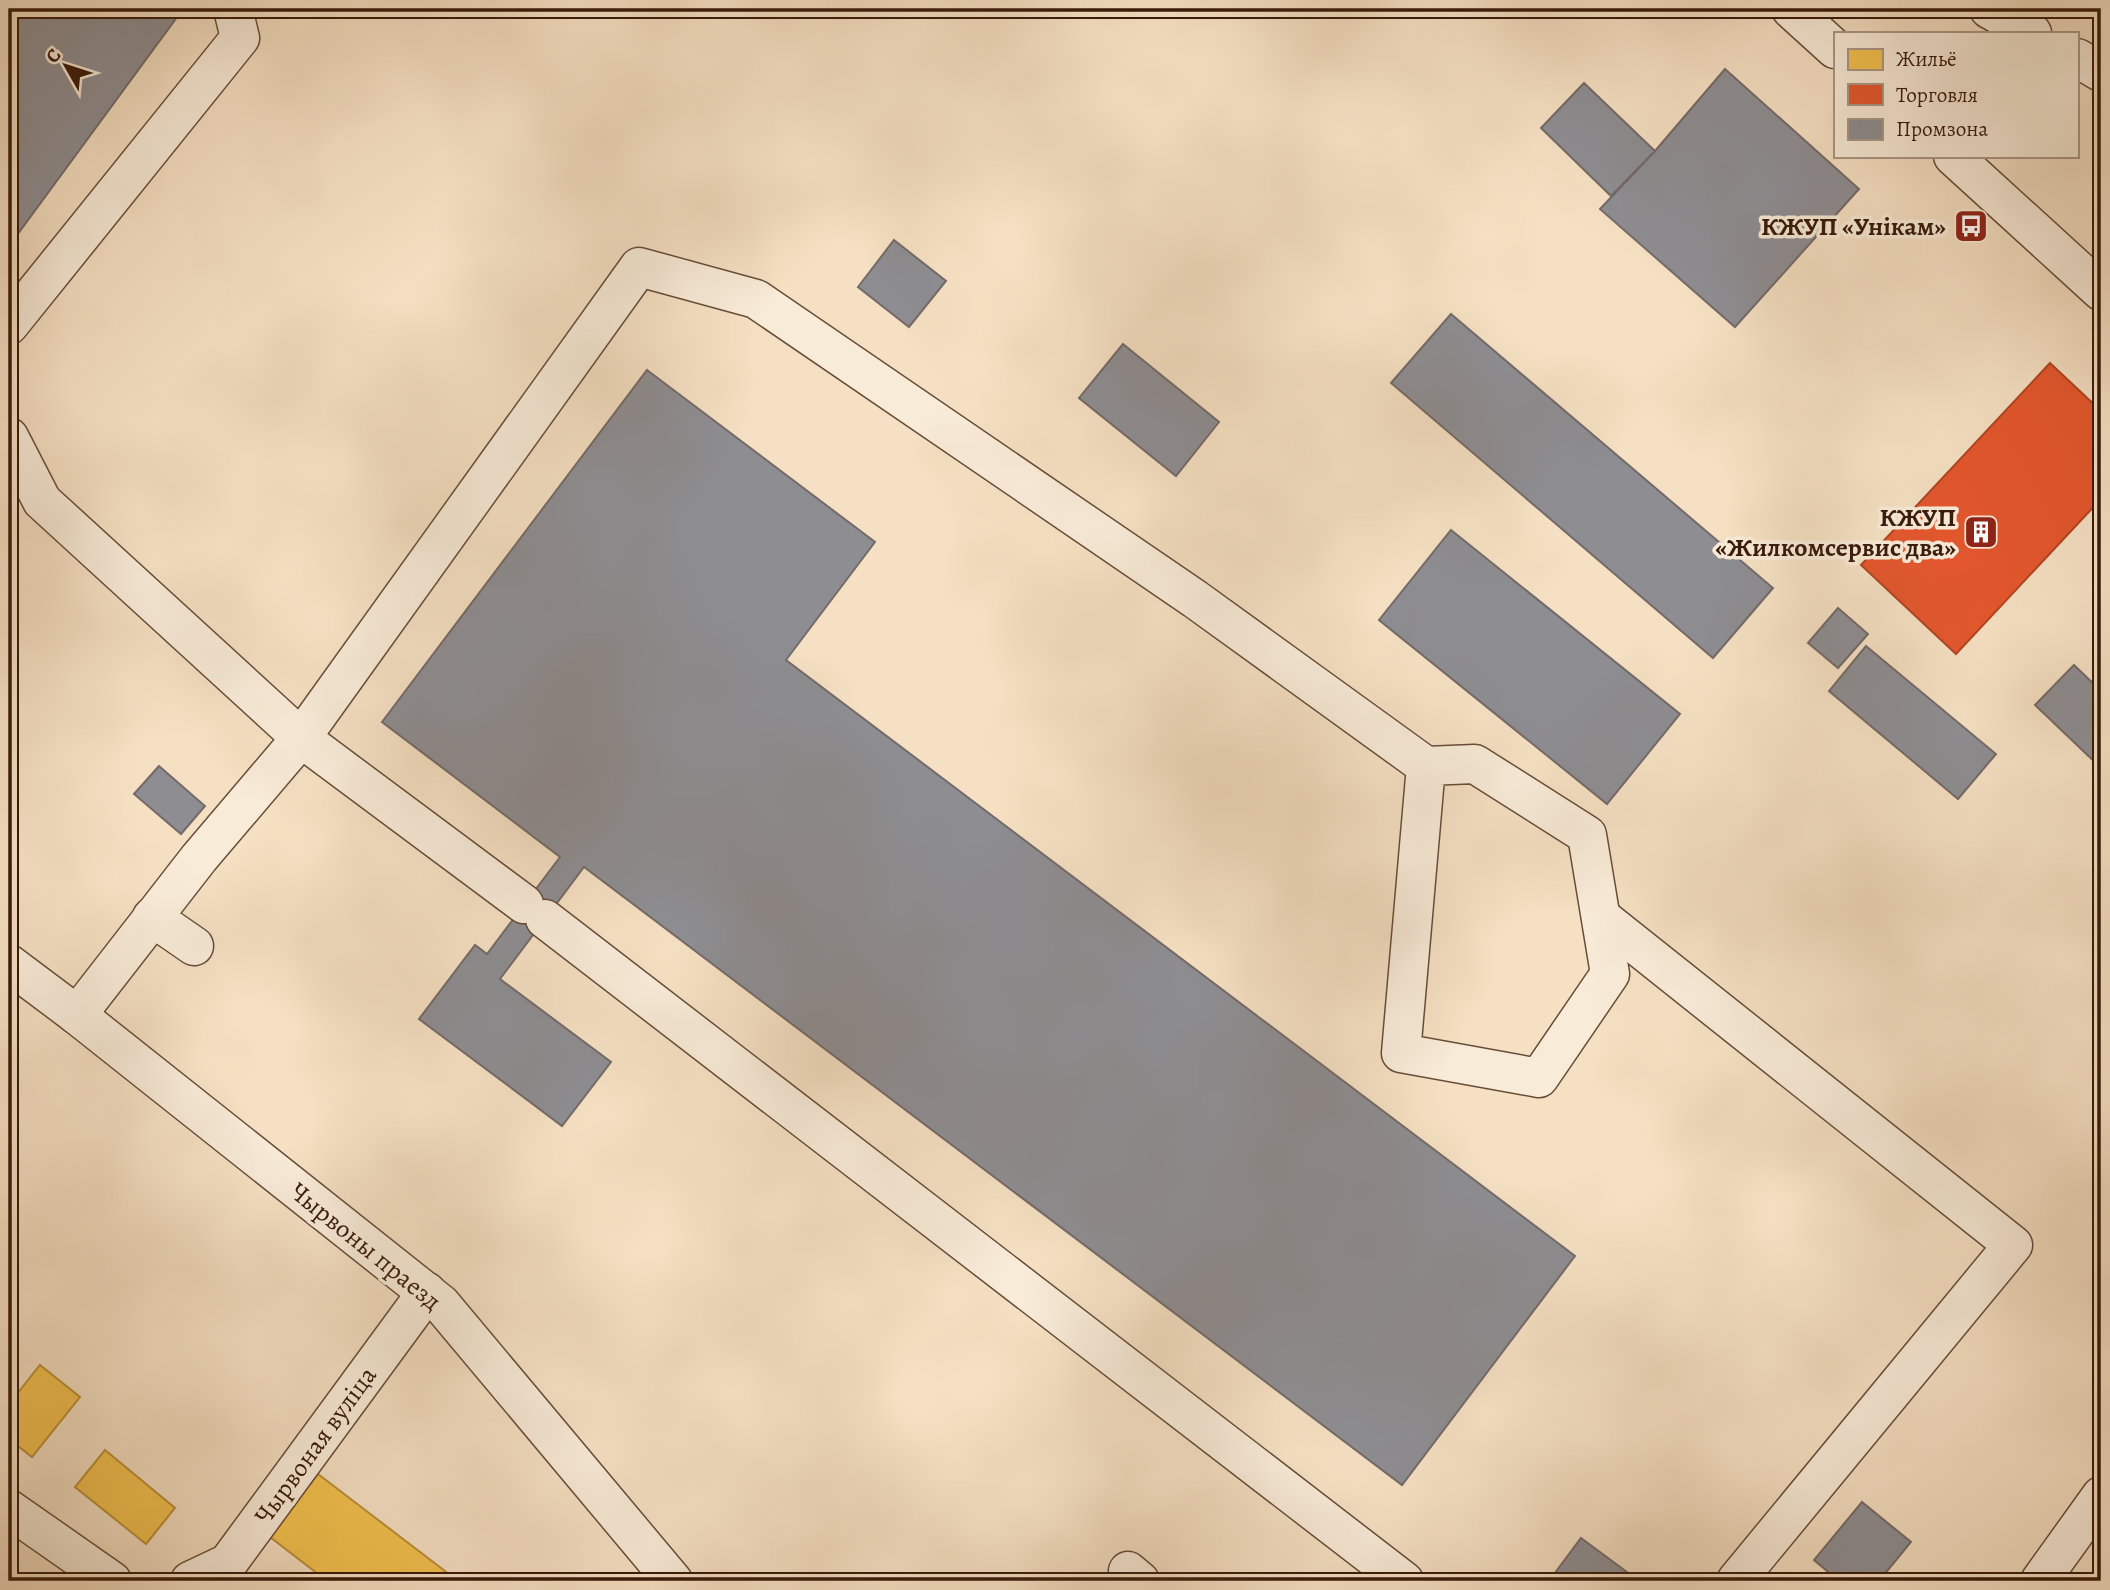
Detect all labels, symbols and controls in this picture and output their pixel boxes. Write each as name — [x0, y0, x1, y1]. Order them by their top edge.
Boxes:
north arrow — [32, 32, 102, 102]
legend — [1834, 32, 2078, 158]
text: С — [40, 43, 67, 69]
text: Жильё — [1896, 45, 1957, 73]
text: Торговля — [1896, 81, 1978, 109]
text: Промзона — [1896, 115, 1989, 143]
bus stop icon: КЖУП «Унікам» — [1952, 207, 1990, 245]
place label: КЖУП «Унікам» — [1761, 209, 1946, 244]
place label: КЖУП «Жилкомсервис два» — [1715, 500, 1956, 565]
building icon: КЖУП «Жилкомсервис два» — [1962, 513, 2000, 551]
street label: Чырвоны праезд — [283, 1174, 449, 1318]
street label: Чырвоная вуліца — [246, 1359, 385, 1531]

